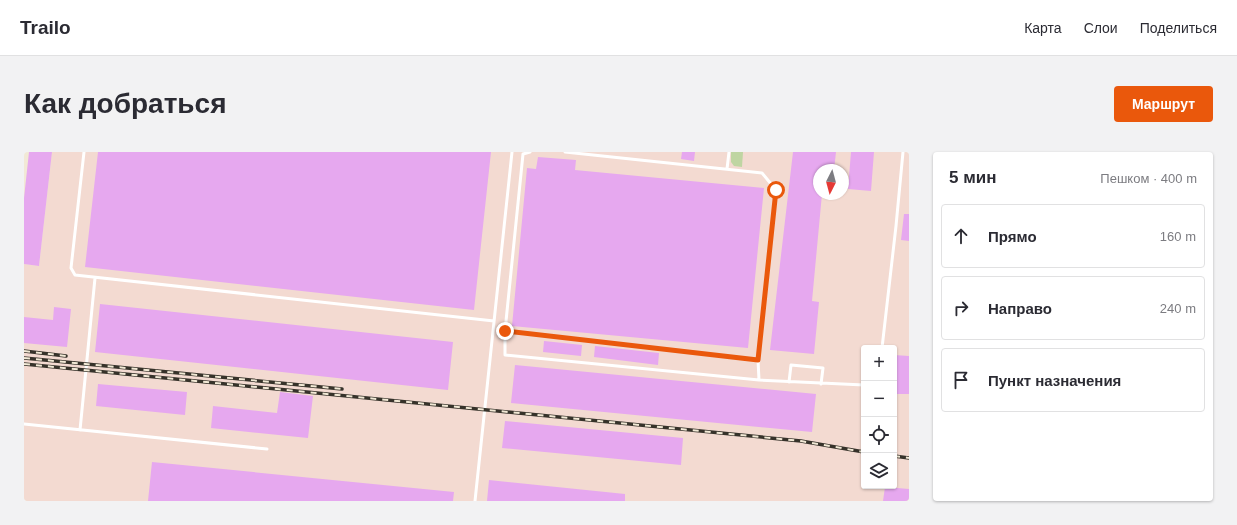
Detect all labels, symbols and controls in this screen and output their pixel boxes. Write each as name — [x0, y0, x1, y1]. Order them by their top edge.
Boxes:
text: Trailo — [20, 17, 71, 38]
text: Карта — [1024, 20, 1062, 36]
text: Слои — [1084, 20, 1118, 36]
text: Поделиться — [1140, 20, 1217, 36]
button: Маршрут — [1114, 86, 1213, 122]
text: Как добраться — [24, 88, 226, 119]
north arrow — [813, 164, 849, 200]
text: 5 мин — [949, 168, 996, 187]
text: Пешком · 400 m — [1100, 171, 1197, 186]
route start — [767, 181, 785, 199]
icon: ahead — [950, 225, 972, 247]
text: Прямо — [988, 228, 1037, 245]
text: 160 m — [1160, 229, 1196, 244]
icon: right — [950, 297, 972, 319]
text: Направо — [988, 300, 1052, 317]
text: 240 m — [1160, 301, 1196, 316]
route end — [496, 322, 514, 340]
map controls — [861, 345, 897, 489]
button: + — [861, 345, 897, 381]
icon: arrive — [950, 369, 972, 391]
text: Пункт назначения — [988, 372, 1121, 389]
button: − — [861, 381, 897, 417]
button: locate — [861, 417, 897, 453]
button: layers — [861, 453, 897, 489]

